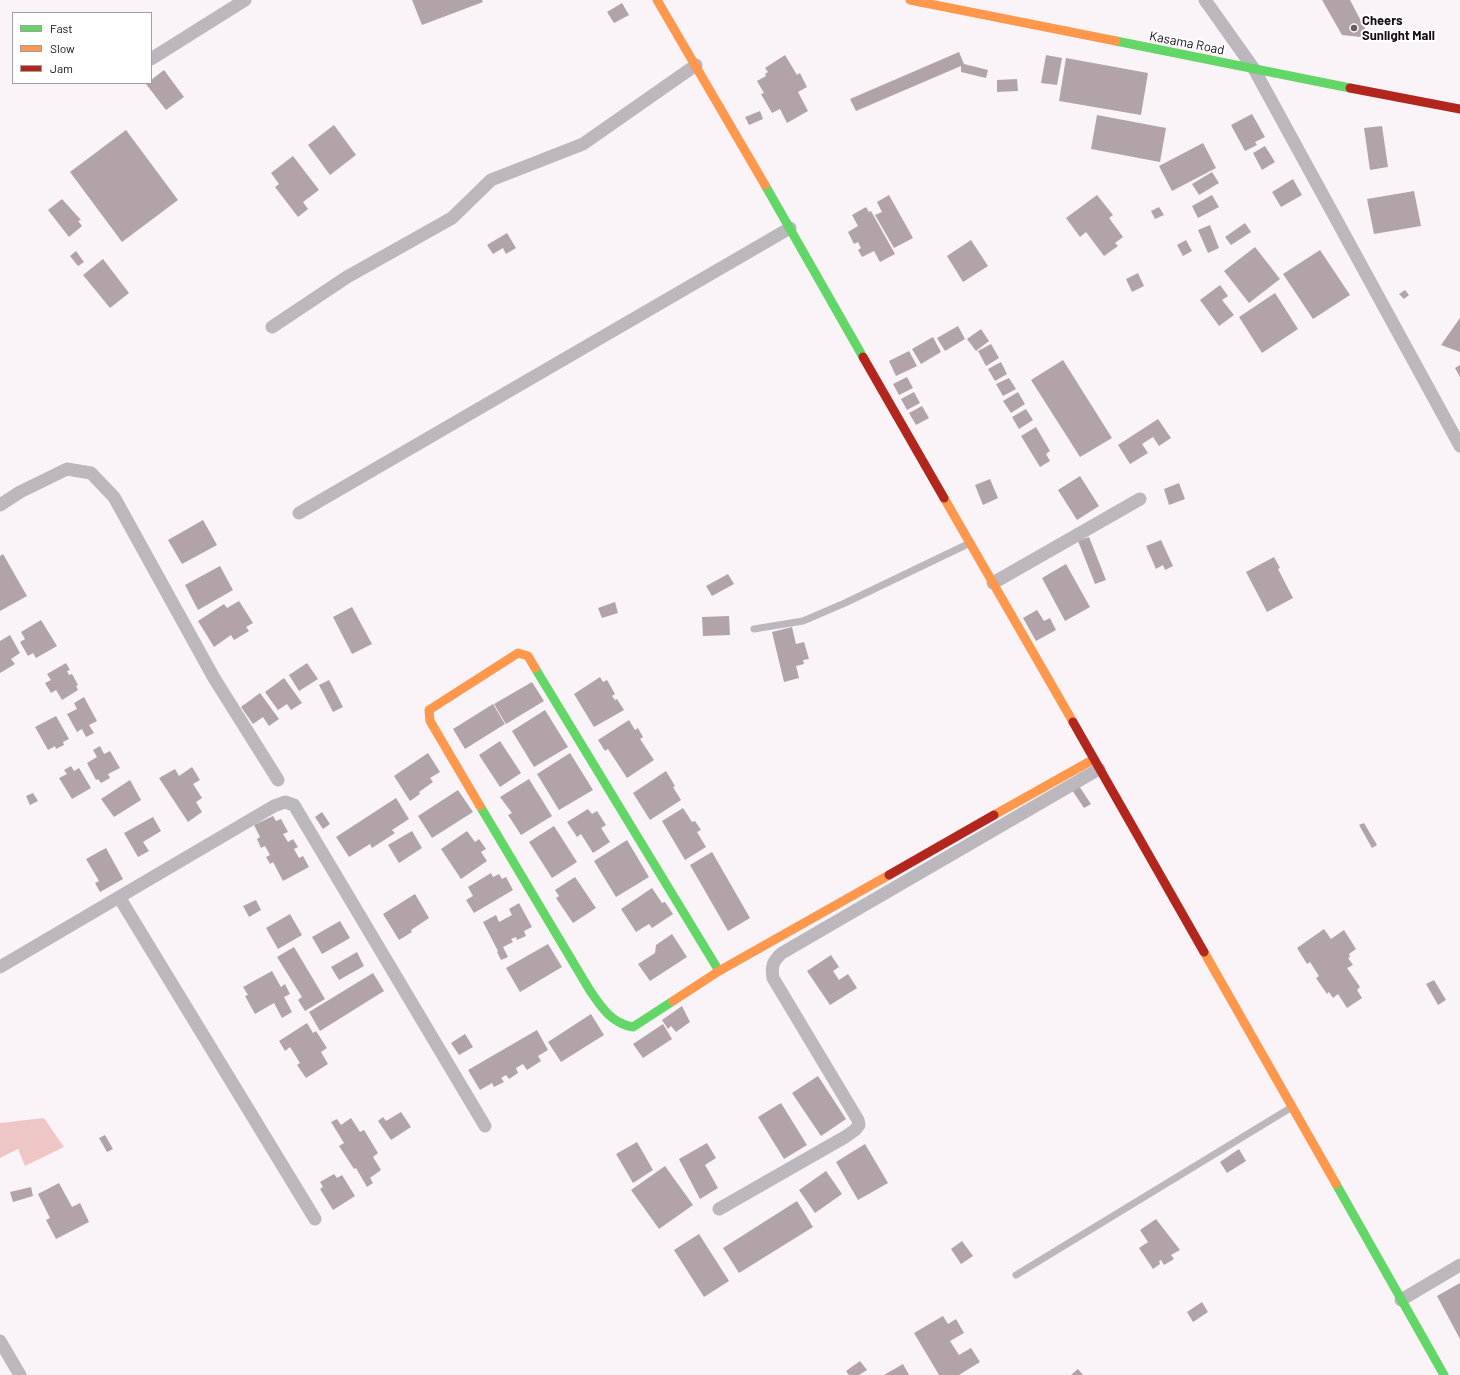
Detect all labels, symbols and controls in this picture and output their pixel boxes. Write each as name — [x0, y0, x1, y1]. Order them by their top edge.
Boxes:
legend — [12, 12, 152, 84]
place label: Cheers Sunlight Mall — [1362, 13, 1435, 44]
text: Fast — [50, 21, 73, 35]
marker: Cheers Sunlight Mall — [1349, 23, 1359, 33]
street label: Kasama Road — [1148, 28, 1226, 58]
text: Slow — [50, 41, 75, 55]
text: Jam — [50, 61, 73, 75]

